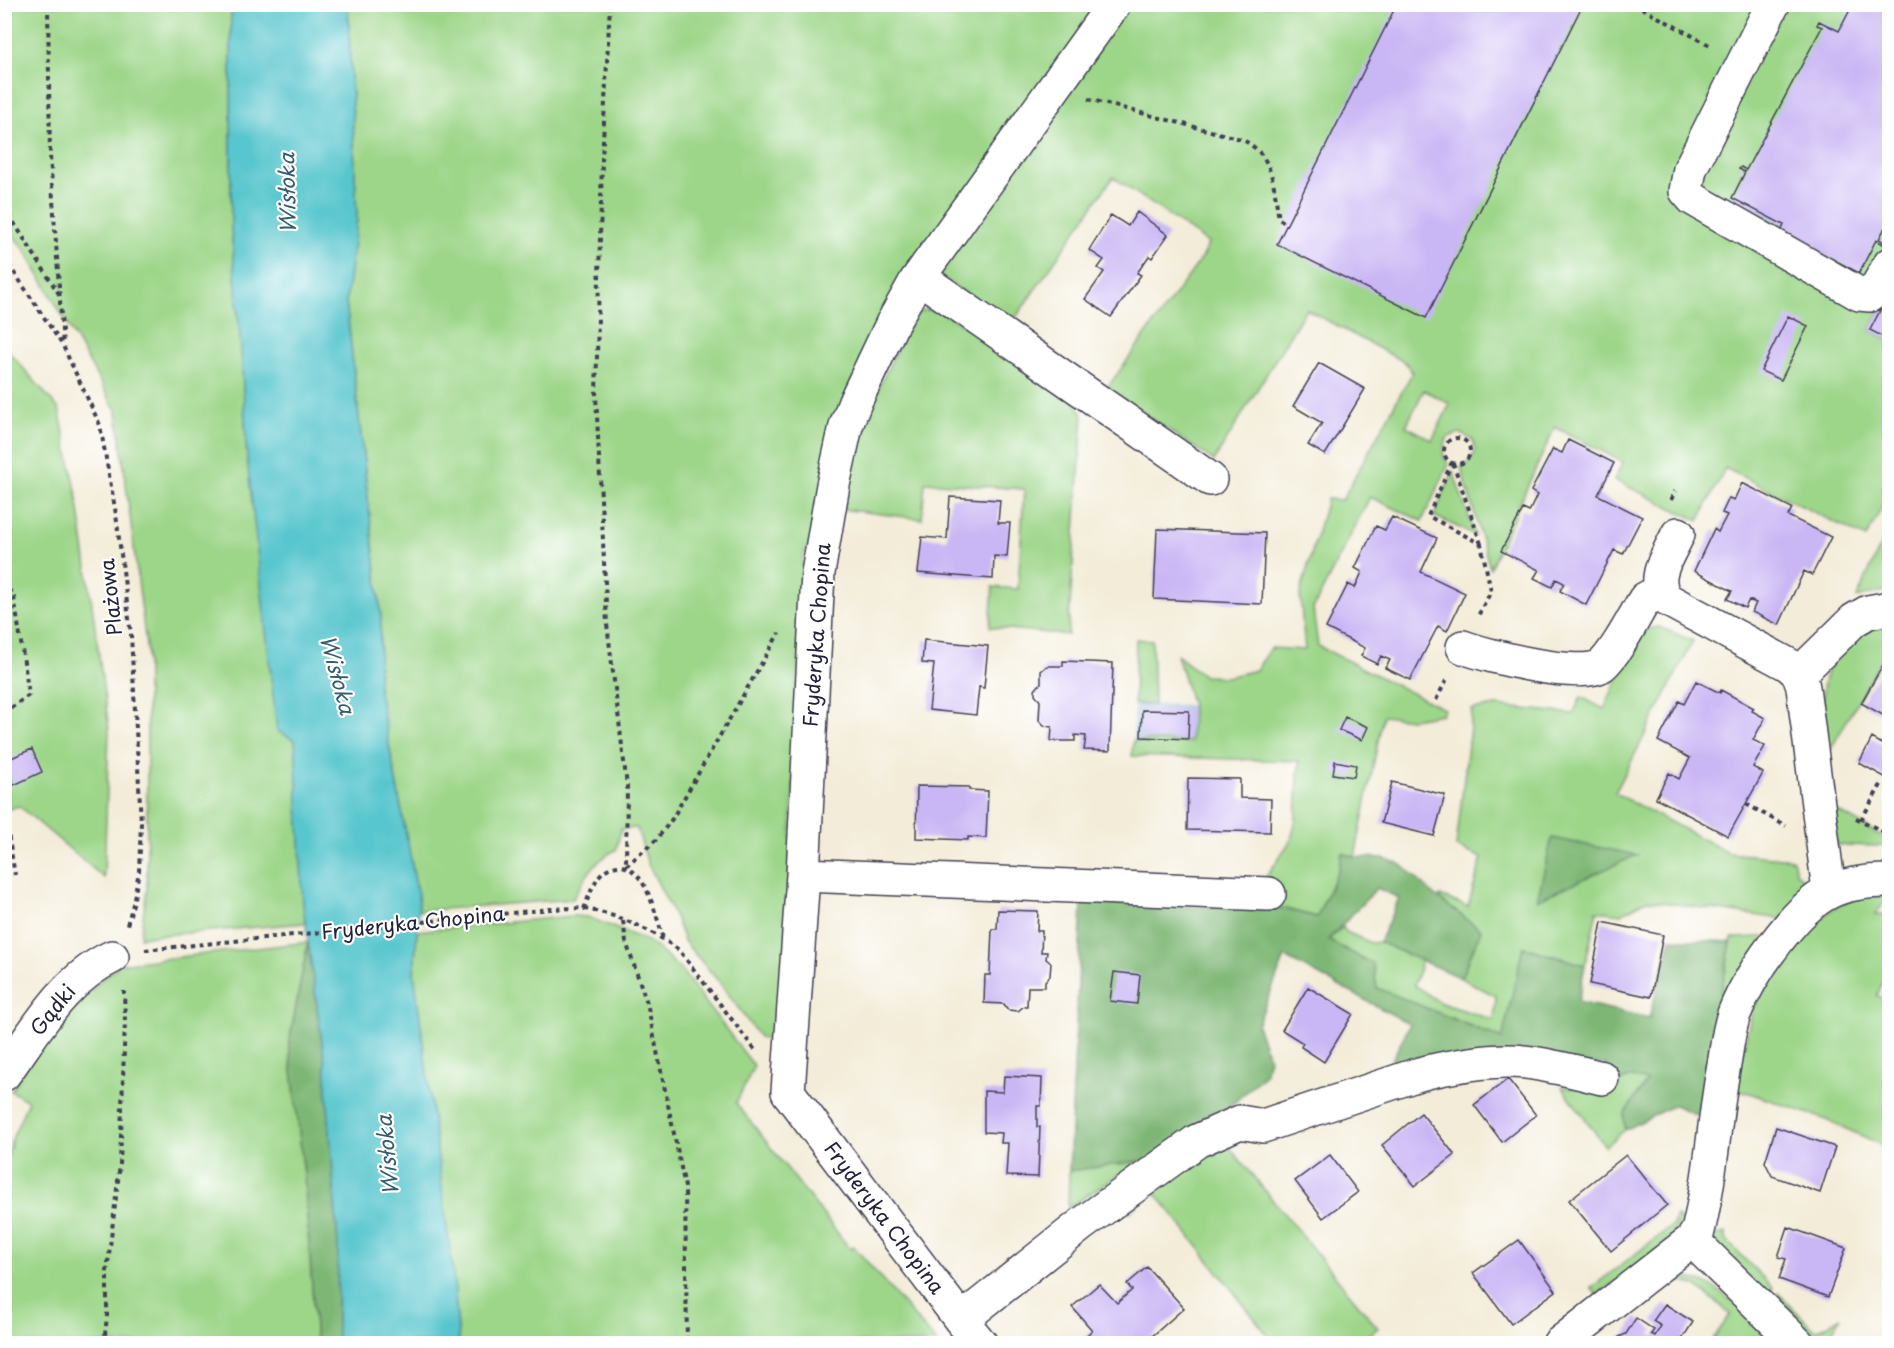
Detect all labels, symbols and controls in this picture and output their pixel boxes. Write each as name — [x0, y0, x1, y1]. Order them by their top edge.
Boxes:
water label: Wisłoka — [269, 151, 303, 234]
street label: Fryderyka Chopina — [795, 541, 837, 728]
street label: Plażowa — [91, 556, 129, 637]
water label: Wisłoka — [313, 631, 365, 719]
street label: Fryderyka Chopina — [320, 897, 507, 947]
street label: Gądki — [22, 977, 82, 1042]
water label: Wisłoka — [366, 1113, 405, 1197]
street label: Fryderyka Chopina — [817, 1135, 953, 1300]

